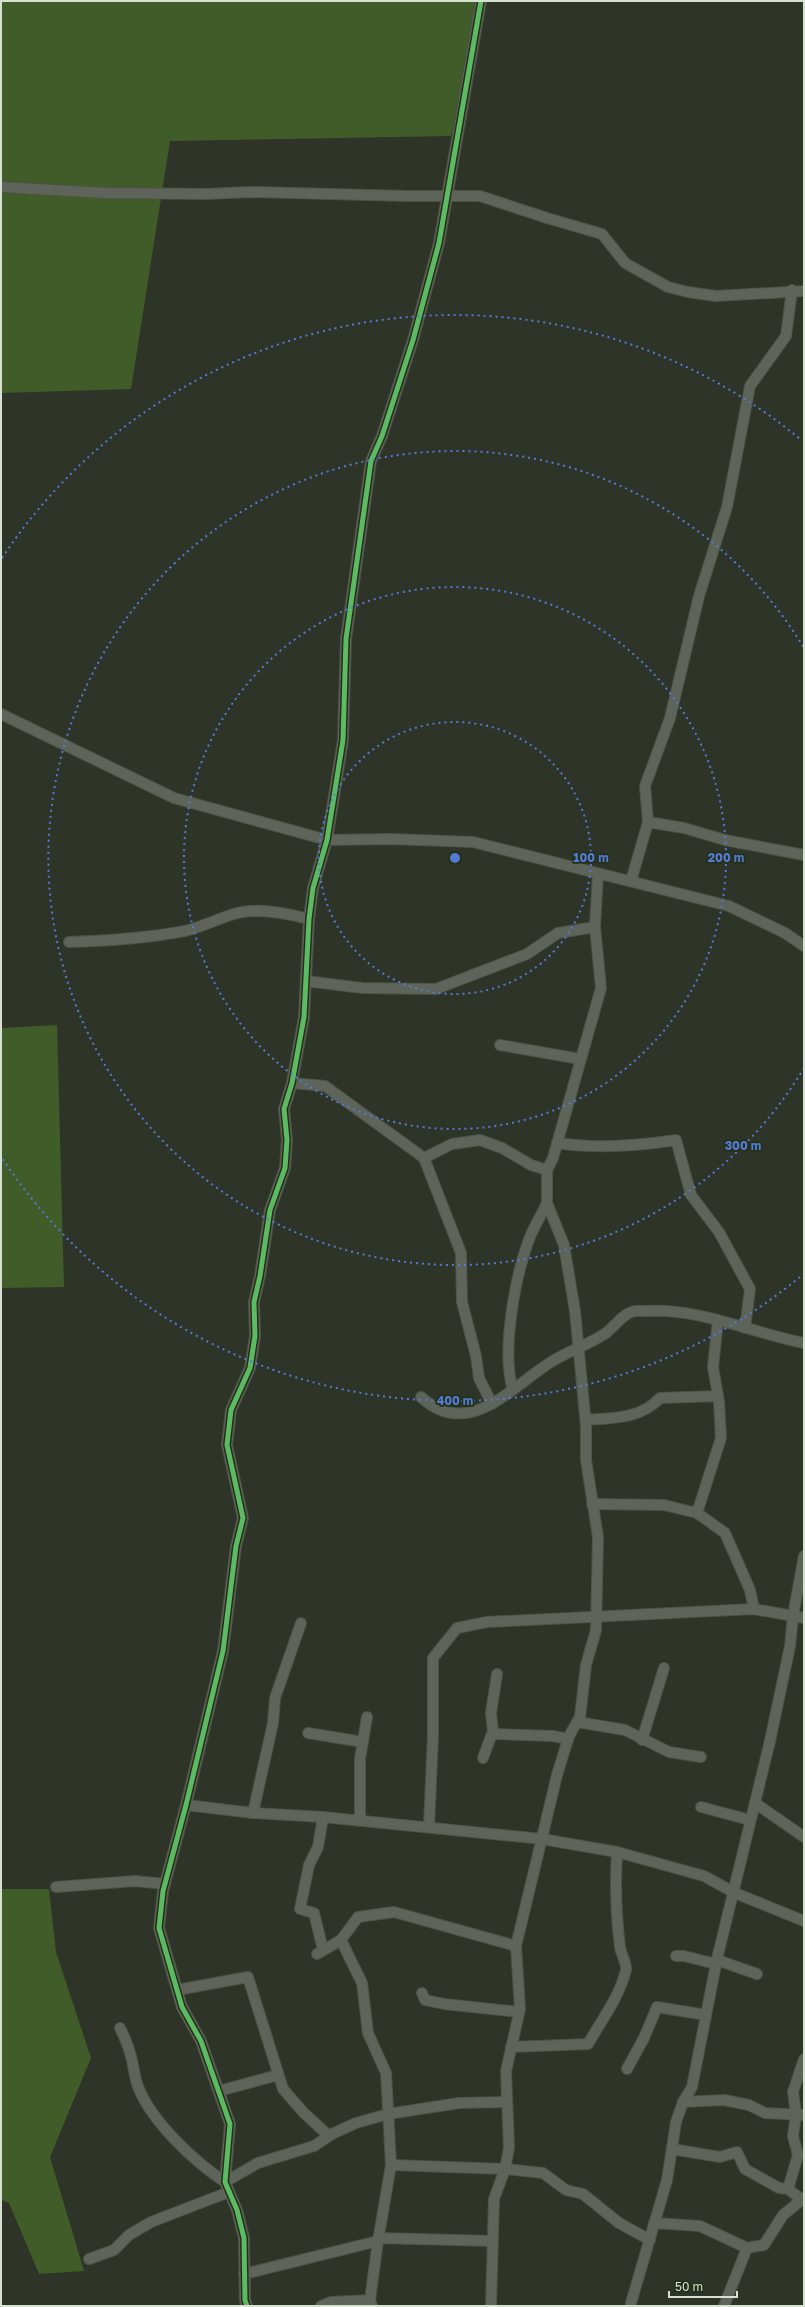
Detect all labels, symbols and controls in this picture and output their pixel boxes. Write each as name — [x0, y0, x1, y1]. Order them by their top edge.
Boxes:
text: 100 m — [573, 850, 609, 865]
text: 200 m — [708, 850, 744, 865]
centre of rings — [448, 851, 462, 865]
text: 300 m — [725, 1138, 761, 1153]
text: 400 m — [437, 1393, 473, 1408]
scale bar — [669, 2273, 737, 2299]
text: 50 m — [675, 2279, 703, 2294]

